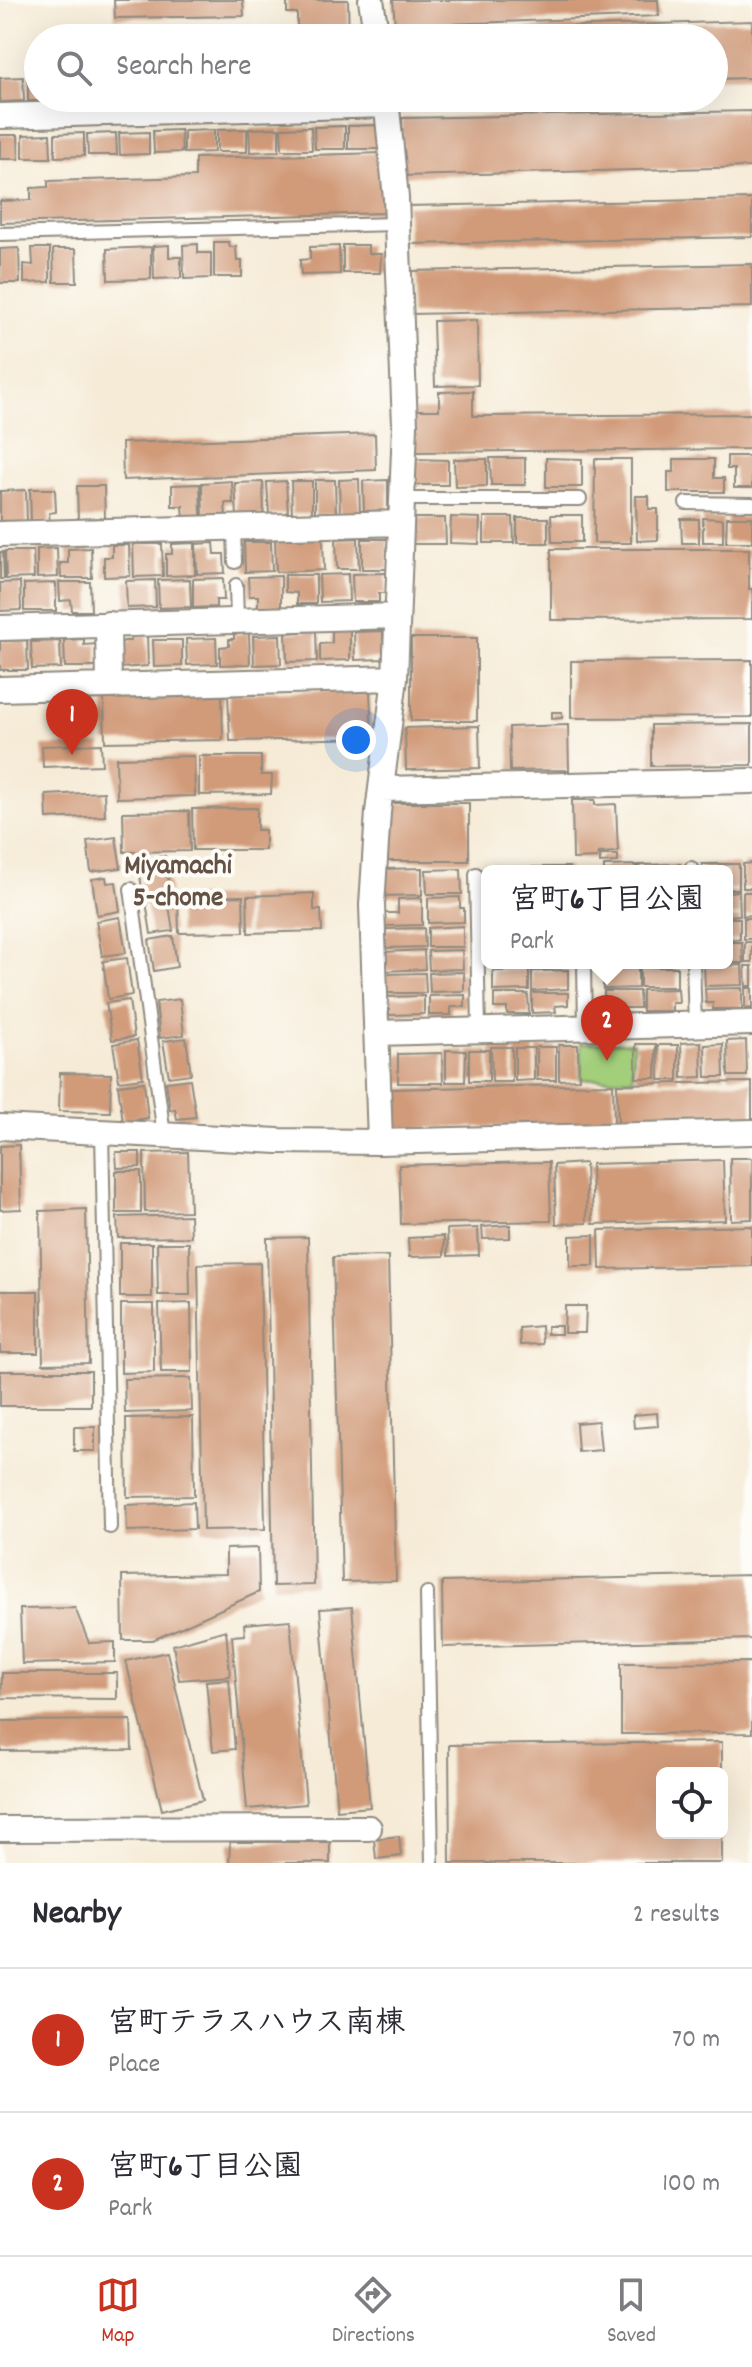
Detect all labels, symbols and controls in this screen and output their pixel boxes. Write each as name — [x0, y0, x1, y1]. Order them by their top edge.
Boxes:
search box — [24, 24, 728, 112]
icon: search — [52, 46, 96, 90]
text: Search here — [116, 47, 252, 90]
pin: 1 — [46, 689, 98, 755]
your location — [336, 720, 376, 760]
district label: Miyamachi 5-chome — [124, 848, 232, 920]
popup — [481, 865, 733, 969]
text: 宮町6丁目公園 — [510, 881, 704, 924]
text: Park — [510, 924, 554, 961]
pin: 2 — [581, 995, 633, 1061]
map controls — [656, 1767, 728, 1839]
button: locate — [656, 1767, 728, 1839]
text: Nearby — [32, 1891, 121, 1940]
text: 2 results — [633, 1897, 720, 1934]
text: 宮町テラスハウス南棟 — [108, 2004, 405, 2047]
text: 1 — [55, 2022, 61, 2059]
text: 70 m — [672, 2022, 720, 2059]
text: Place — [108, 2047, 160, 2084]
text: 宮町6丁目公園 — [108, 2148, 303, 2191]
text: 2 — [52, 2166, 64, 2203]
text: 100 m — [662, 2166, 720, 2203]
text: Park — [108, 2191, 152, 2228]
tab: Map — [96, 2273, 140, 2352]
tab: Directions — [332, 2273, 415, 2352]
tab: Saved — [607, 2273, 656, 2352]

